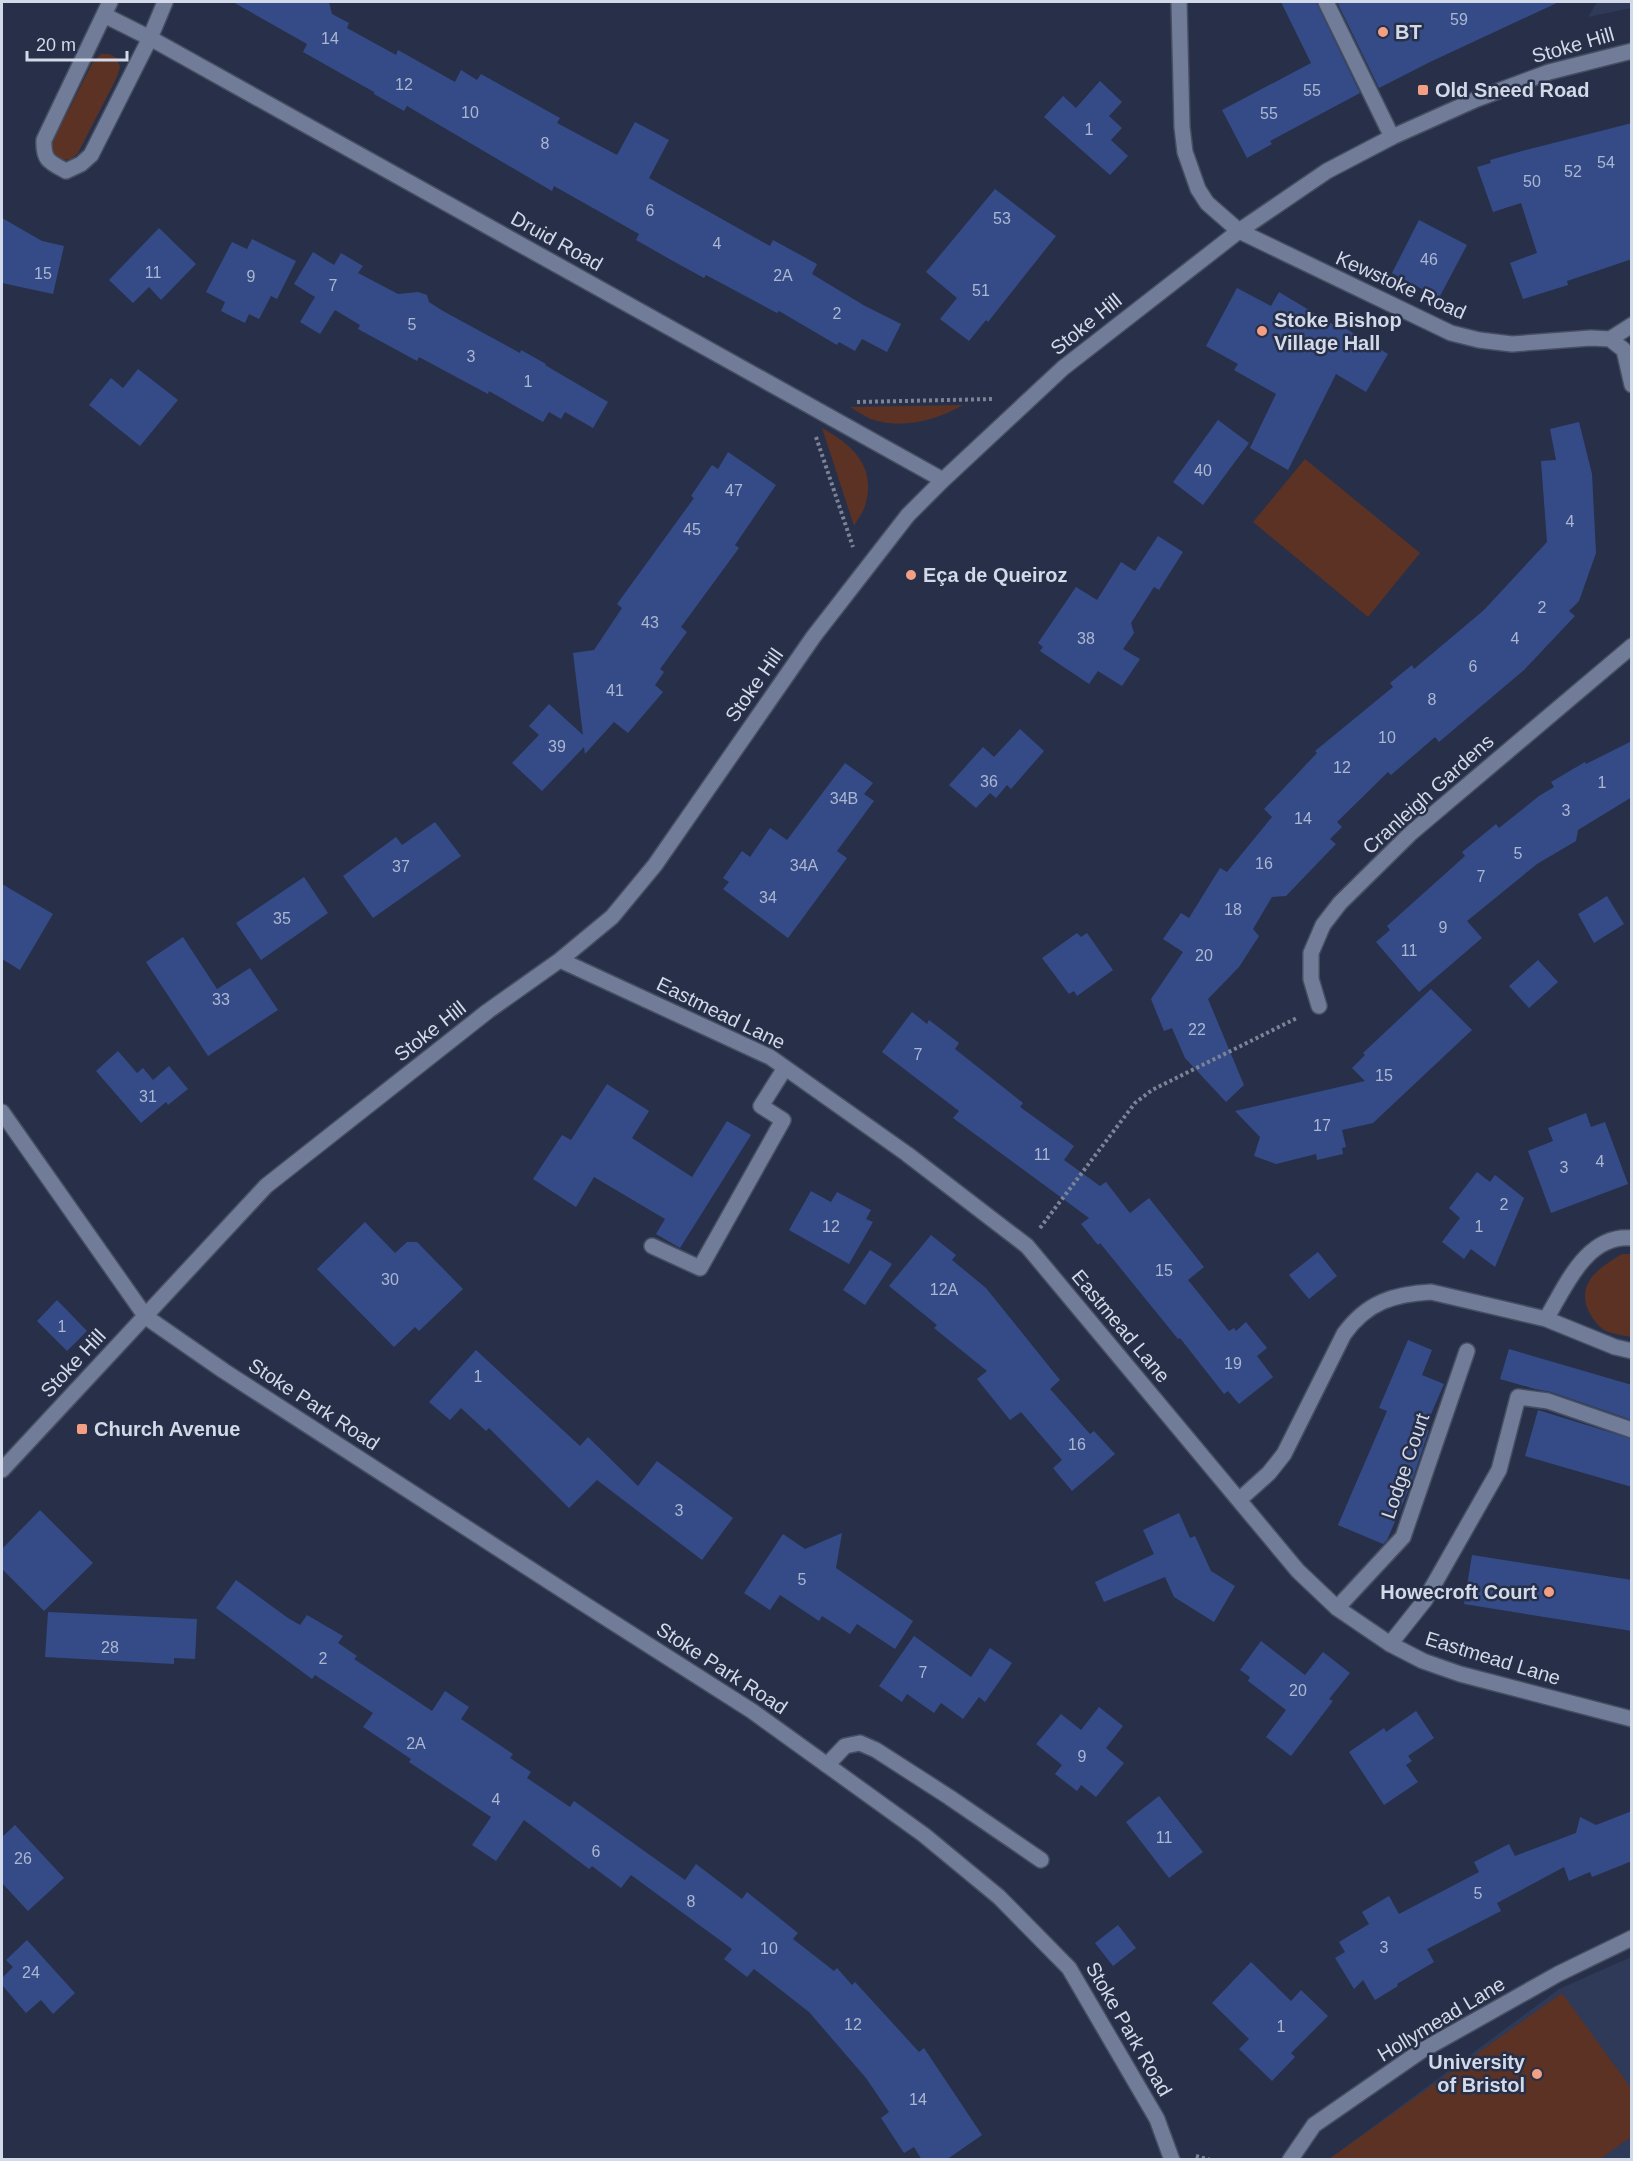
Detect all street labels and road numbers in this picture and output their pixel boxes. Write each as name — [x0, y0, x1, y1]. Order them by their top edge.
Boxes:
street label: Stoke Hill — [1529, 23, 1617, 67]
street label: Druid Road — [507, 207, 607, 275]
street label: Kewstoke Road — [1333, 246, 1469, 324]
street label: Stoke Hill — [1046, 289, 1126, 359]
street label: Stoke Hill — [721, 644, 787, 726]
street label: Cranleigh Gardens — [1358, 730, 1498, 858]
street label: Eastmead Lane — [653, 972, 789, 1054]
street label: Stoke Hill — [390, 996, 470, 1066]
street label: Eastmead Lane — [1068, 1265, 1174, 1387]
street label: Stoke Hill — [36, 1325, 110, 1401]
street label: Stoke Park Road — [245, 1354, 383, 1454]
street label: Lodge Court — [1377, 1410, 1433, 1522]
street label: Stoke Park Road — [653, 1618, 791, 1718]
street label: Eastmead Lane — [1423, 1627, 1563, 1689]
street label: Stoke Park Road — [1082, 1958, 1176, 2100]
street label: Hollymead Lane — [1373, 1972, 1509, 2066]

